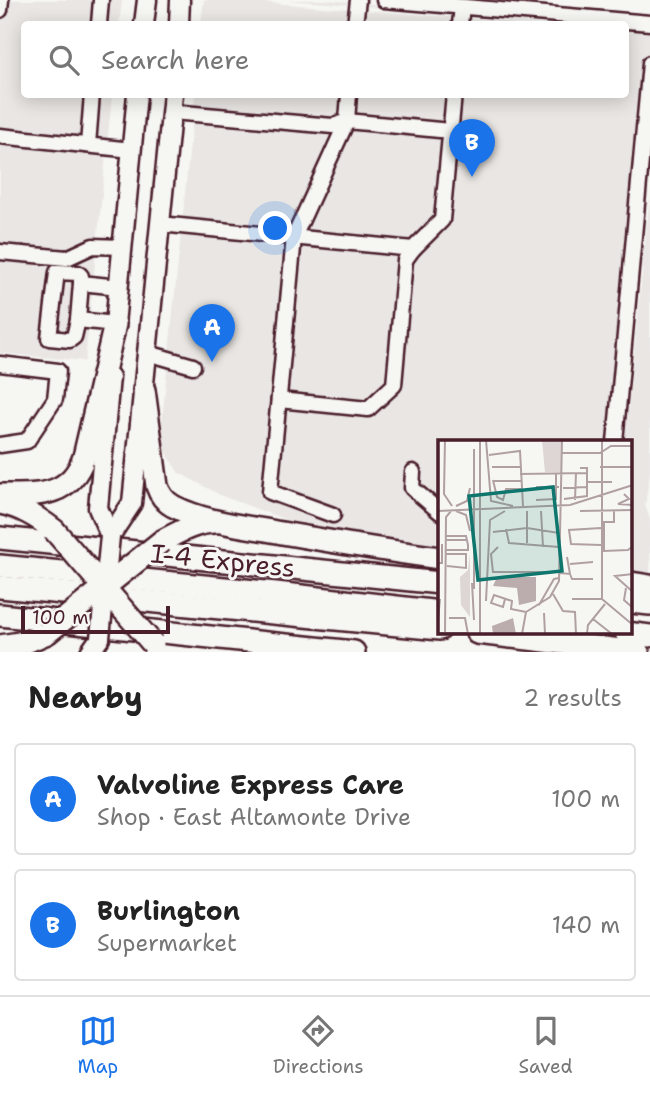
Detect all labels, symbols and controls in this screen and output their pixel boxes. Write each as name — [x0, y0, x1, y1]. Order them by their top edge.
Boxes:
search box — [21, 21, 629, 98]
icon: search — [45, 41, 83, 79]
text: Search here — [101, 42, 250, 77]
pin: B — [449, 119, 495, 177]
your location — [258, 211, 292, 245]
pin: A — [189, 304, 235, 362]
inset map — [438, 440, 632, 634]
street label: I-4 Express — [149, 535, 297, 585]
scale bar — [21, 603, 170, 635]
text: 100 m — [32, 605, 89, 630]
text: Nearby — [28, 677, 143, 718]
text: 2 results — [523, 683, 622, 713]
text: Valvoline Express Care — [97, 767, 404, 802]
text: A — [44, 784, 62, 814]
text: 100 m — [551, 784, 620, 814]
text: Shop · East Altamonte Drive — [97, 802, 411, 832]
text: Burlington — [97, 893, 240, 928]
text: B — [46, 910, 60, 940]
text: 140 m — [552, 910, 620, 940]
text: Supermarket — [97, 928, 237, 958]
tab: Map — [77, 1012, 118, 1079]
tab: Directions — [273, 1012, 364, 1079]
tab: Saved — [519, 1012, 573, 1079]

